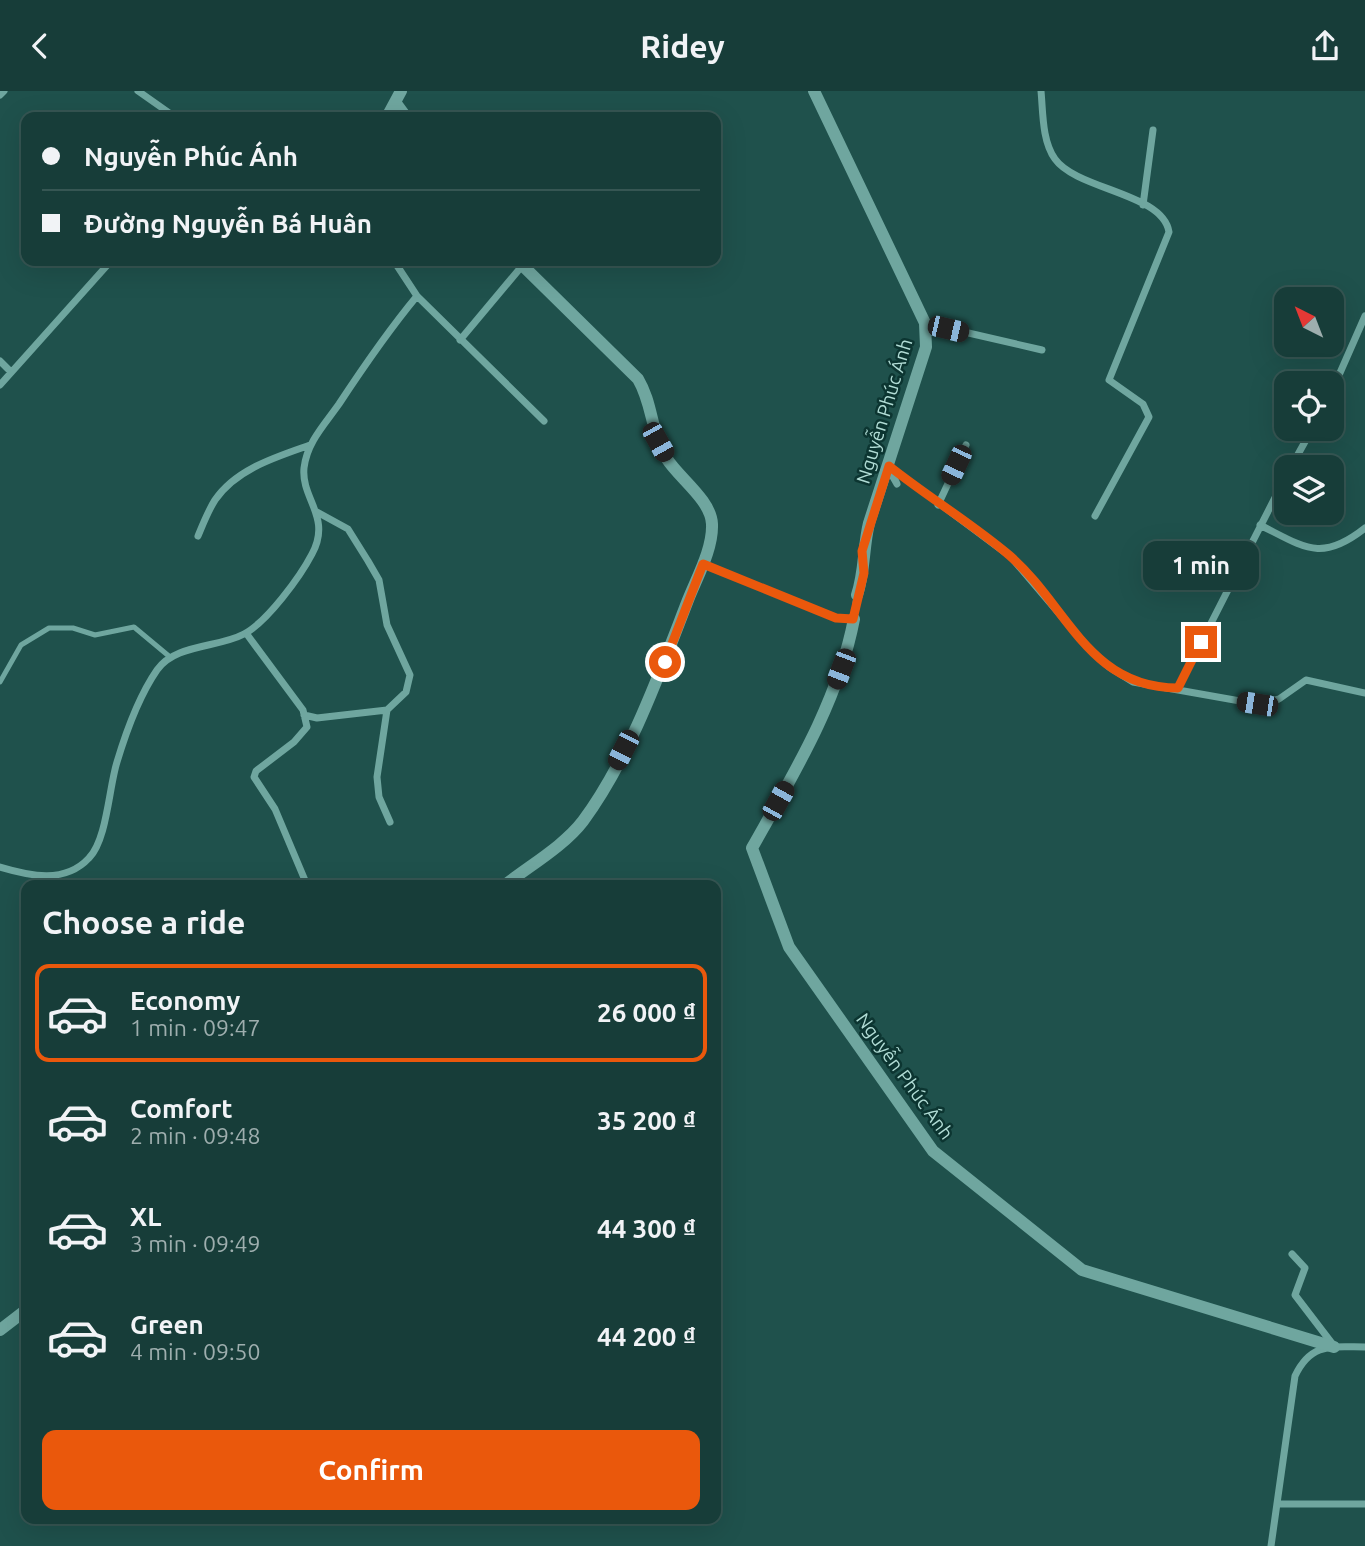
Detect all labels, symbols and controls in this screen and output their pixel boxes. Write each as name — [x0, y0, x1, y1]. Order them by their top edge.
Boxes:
icon: back — [21, 27, 59, 65]
icon: share — [1306, 27, 1344, 65]
text: Ridey — [640, 28, 725, 64]
text: Nguyễn Phúc Ánh — [84, 142, 298, 171]
text: Đường Nguyễn Bá Huân — [84, 209, 372, 238]
north arrow — [1274, 287, 1344, 357]
map controls — [1274, 287, 1344, 525]
car — [926, 314, 971, 344]
street label: Nguyễn Phúc Ánh — [850, 335, 917, 486]
button: locate — [1274, 371, 1344, 441]
car — [639, 419, 678, 465]
car — [938, 442, 975, 488]
button: layers — [1274, 455, 1344, 525]
callout: 1 min — [1143, 540, 1259, 589]
text: 1 min — [1172, 553, 1230, 578]
route end — [1185, 626, 1217, 658]
route start — [649, 646, 681, 678]
car — [824, 646, 859, 692]
car — [1235, 690, 1280, 718]
car — [605, 727, 642, 773]
car — [759, 778, 798, 824]
text: Choose a ride — [42, 904, 245, 940]
icon: car — [46, 982, 109, 1045]
text: Economy — [130, 986, 240, 1015]
text: 26 000 ₫ — [597, 998, 696, 1027]
street label: Nguyễn Phúc Ánh — [852, 1008, 959, 1143]
text: 1 min · 09:47 — [130, 1015, 261, 1040]
icon: car — [46, 1090, 109, 1153]
text: Comfort — [130, 1094, 233, 1123]
text: 35 200 ₫ — [597, 1106, 696, 1135]
text: 2 min · 09:48 — [130, 1123, 261, 1148]
icon: car — [46, 1198, 109, 1261]
text: XL — [130, 1202, 161, 1231]
text: 44 300 ₫ — [597, 1214, 696, 1243]
text: 3 min · 09:49 — [130, 1231, 261, 1256]
icon: car — [46, 1306, 109, 1369]
text: Green — [130, 1310, 204, 1339]
text: 44 200 ₫ — [597, 1322, 696, 1351]
text: 4 min · 09:50 — [130, 1339, 261, 1364]
button: Confirm — [42, 1430, 700, 1510]

